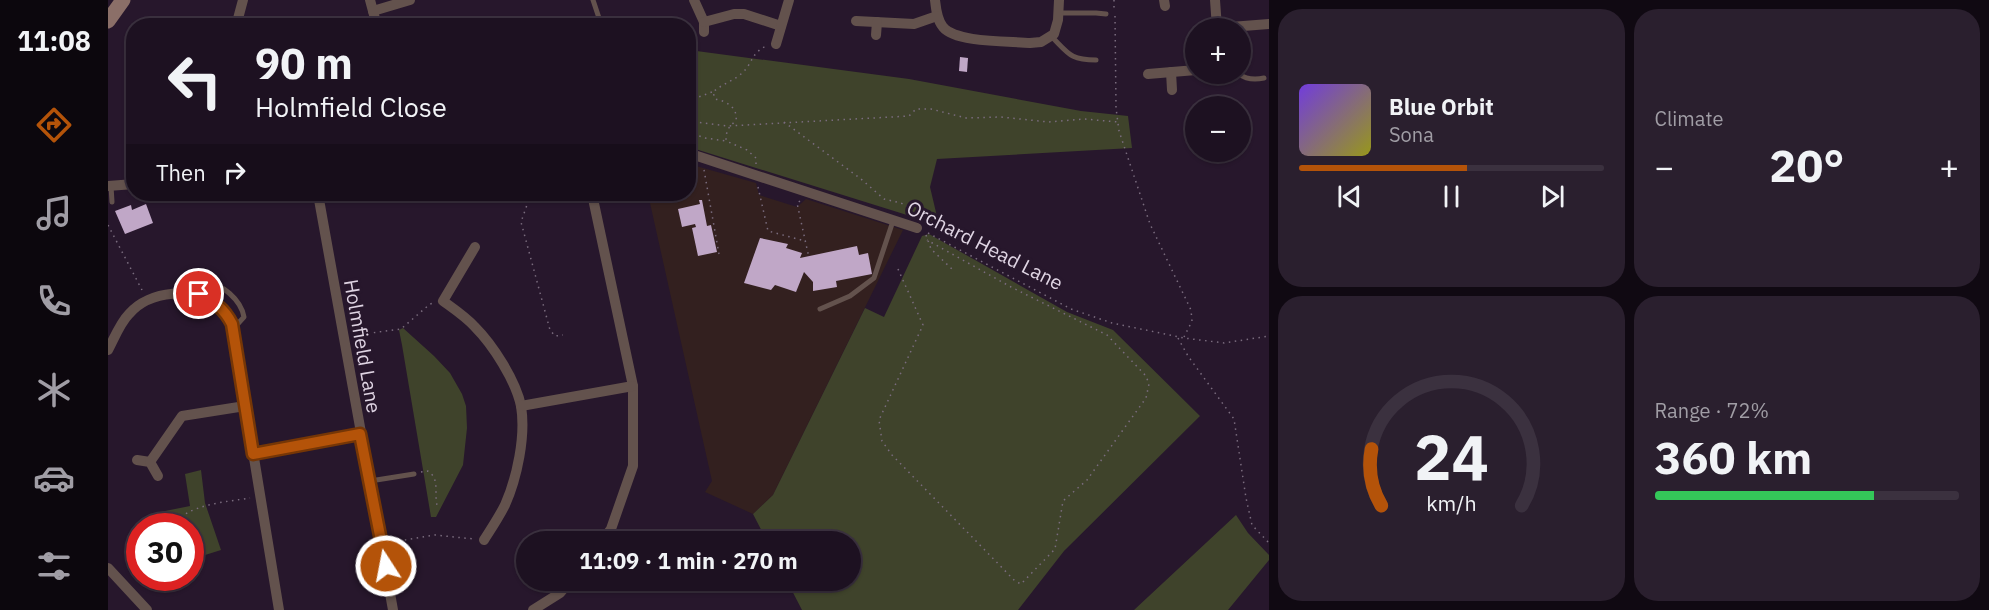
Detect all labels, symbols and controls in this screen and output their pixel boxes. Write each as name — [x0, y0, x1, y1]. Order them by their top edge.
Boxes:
map controls — [1185, 18, 1251, 162]
button: + — [1185, 18, 1251, 84]
text: 11:08 — [17, 23, 91, 58]
text: 90 m — [255, 36, 353, 91]
icon: left — [156, 42, 234, 120]
text: Holmfield Close — [255, 89, 447, 124]
text: Blue Orbit — [1389, 92, 1494, 121]
button: − — [1185, 96, 1251, 162]
icon: directions — [33, 104, 75, 146]
text: Climate — [1655, 105, 1723, 132]
text: Sona — [1389, 121, 1434, 148]
text: 20° — [1769, 136, 1844, 194]
text: − — [1655, 145, 1674, 188]
text: + — [1939, 145, 1959, 188]
icon: right — [218, 156, 251, 189]
text: Then — [156, 158, 206, 187]
icon: previous — [1333, 180, 1366, 213]
icon: pause — [1435, 180, 1468, 213]
icon: next — [1536, 180, 1569, 213]
icon: music — [33, 192, 75, 234]
street label: Orchard Head Lane — [902, 194, 1068, 296]
pin — [173, 268, 224, 319]
icon: arrive — [182, 277, 215, 310]
street label: Holmfield Lane — [338, 277, 388, 415]
icon: phone — [33, 280, 75, 322]
icon: climate — [33, 369, 75, 411]
text: Range · 72% — [1655, 397, 1769, 424]
text: 24 — [1414, 416, 1489, 497]
text: 360 km — [1655, 428, 1812, 486]
icon: car — [33, 457, 75, 499]
text: km/h — [1426, 489, 1476, 517]
speed limit sign: 30 — [126, 513, 204, 591]
position arrow — [354, 534, 418, 598]
icon: filters — [33, 545, 75, 587]
text: 11:09 · 1 min · 270 m — [579, 546, 798, 575]

